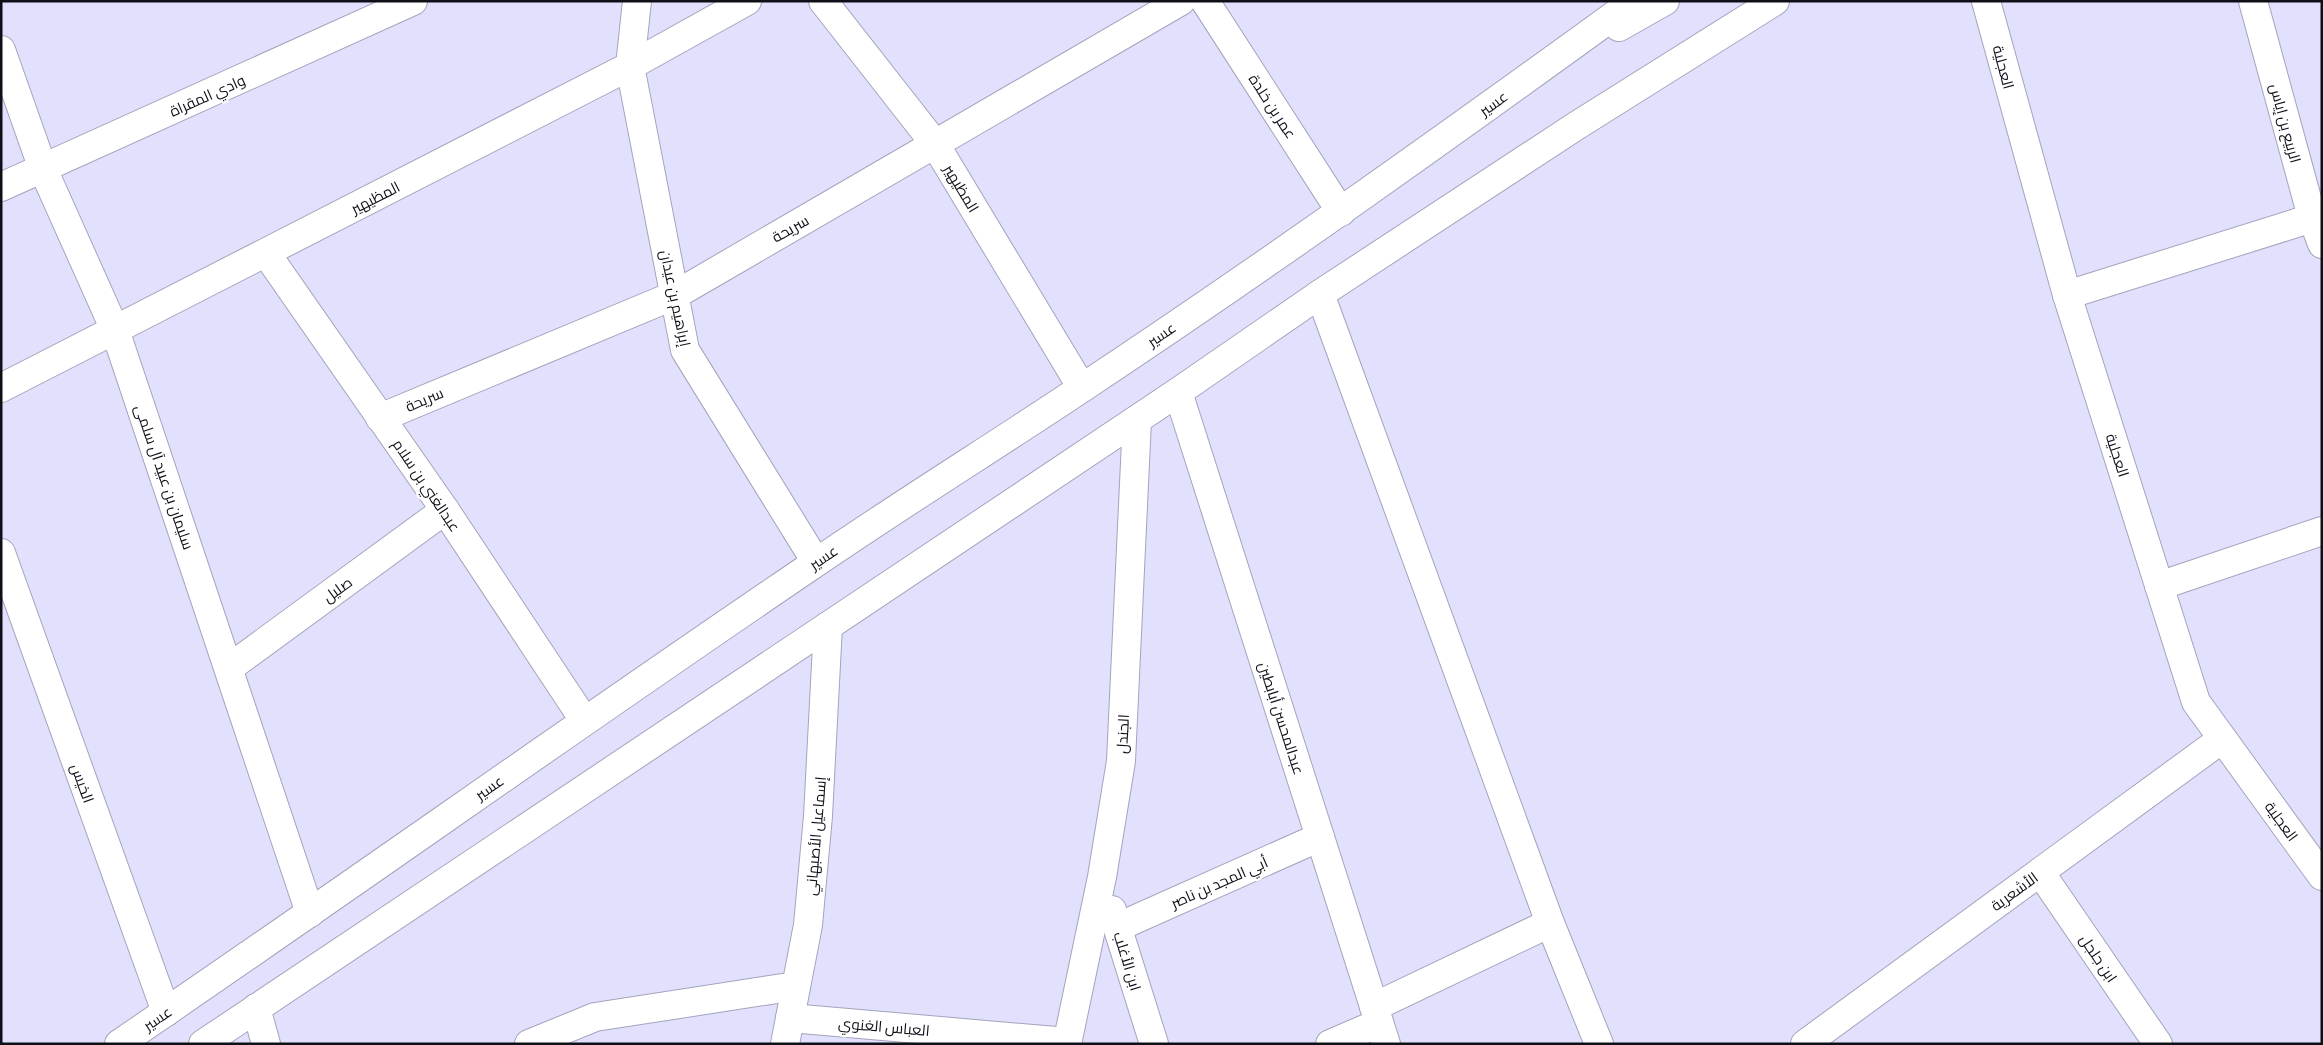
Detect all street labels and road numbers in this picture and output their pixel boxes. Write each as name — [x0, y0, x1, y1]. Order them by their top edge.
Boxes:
street label: العجلية — [1990, 43, 2018, 91]
street label: وادي المقراة — [166, 70, 249, 123]
street label: عمر بن خلدة — [1244, 70, 1301, 143]
street label: الربيع بن إياس — [2264, 81, 2305, 165]
street label: عسير — [1474, 87, 1511, 121]
street label: المظيهير — [938, 160, 983, 216]
street label: المظيهير — [347, 177, 403, 219]
street label: سريحة — [768, 210, 812, 247]
street label: إبراهيم بن عيدان — [655, 248, 695, 348]
street label: عسير — [1142, 318, 1179, 351]
street label: سريحة — [402, 383, 446, 416]
street label: سليمان بن عبيد آل سلمى — [130, 402, 198, 552]
street label: العجلية — [2103, 431, 2133, 479]
street label: عبدالغني بن سلام — [386, 435, 465, 537]
street label: عسير — [804, 541, 841, 574]
street label: صليل — [319, 572, 356, 607]
street label: عبدالمحسن أبابطين — [1253, 659, 1309, 777]
street label: الجندل — [1112, 714, 1133, 754]
street label: الخيس — [66, 761, 98, 806]
street label: عسير — [470, 771, 507, 805]
street label: إسماعيل الأصبهاني — [801, 776, 833, 897]
street label: العجلية — [2262, 798, 2302, 844]
street label: أبي المجد بن ناصر — [1167, 853, 1272, 916]
street label: الأشعرية — [1987, 868, 2042, 915]
street label: ابن الأغلب — [1109, 929, 1146, 993]
street label: ابن جلجل — [2075, 931, 2122, 986]
street label: عسير — [138, 1002, 175, 1035]
street label: العباس الغنوي — [837, 1013, 931, 1043]

